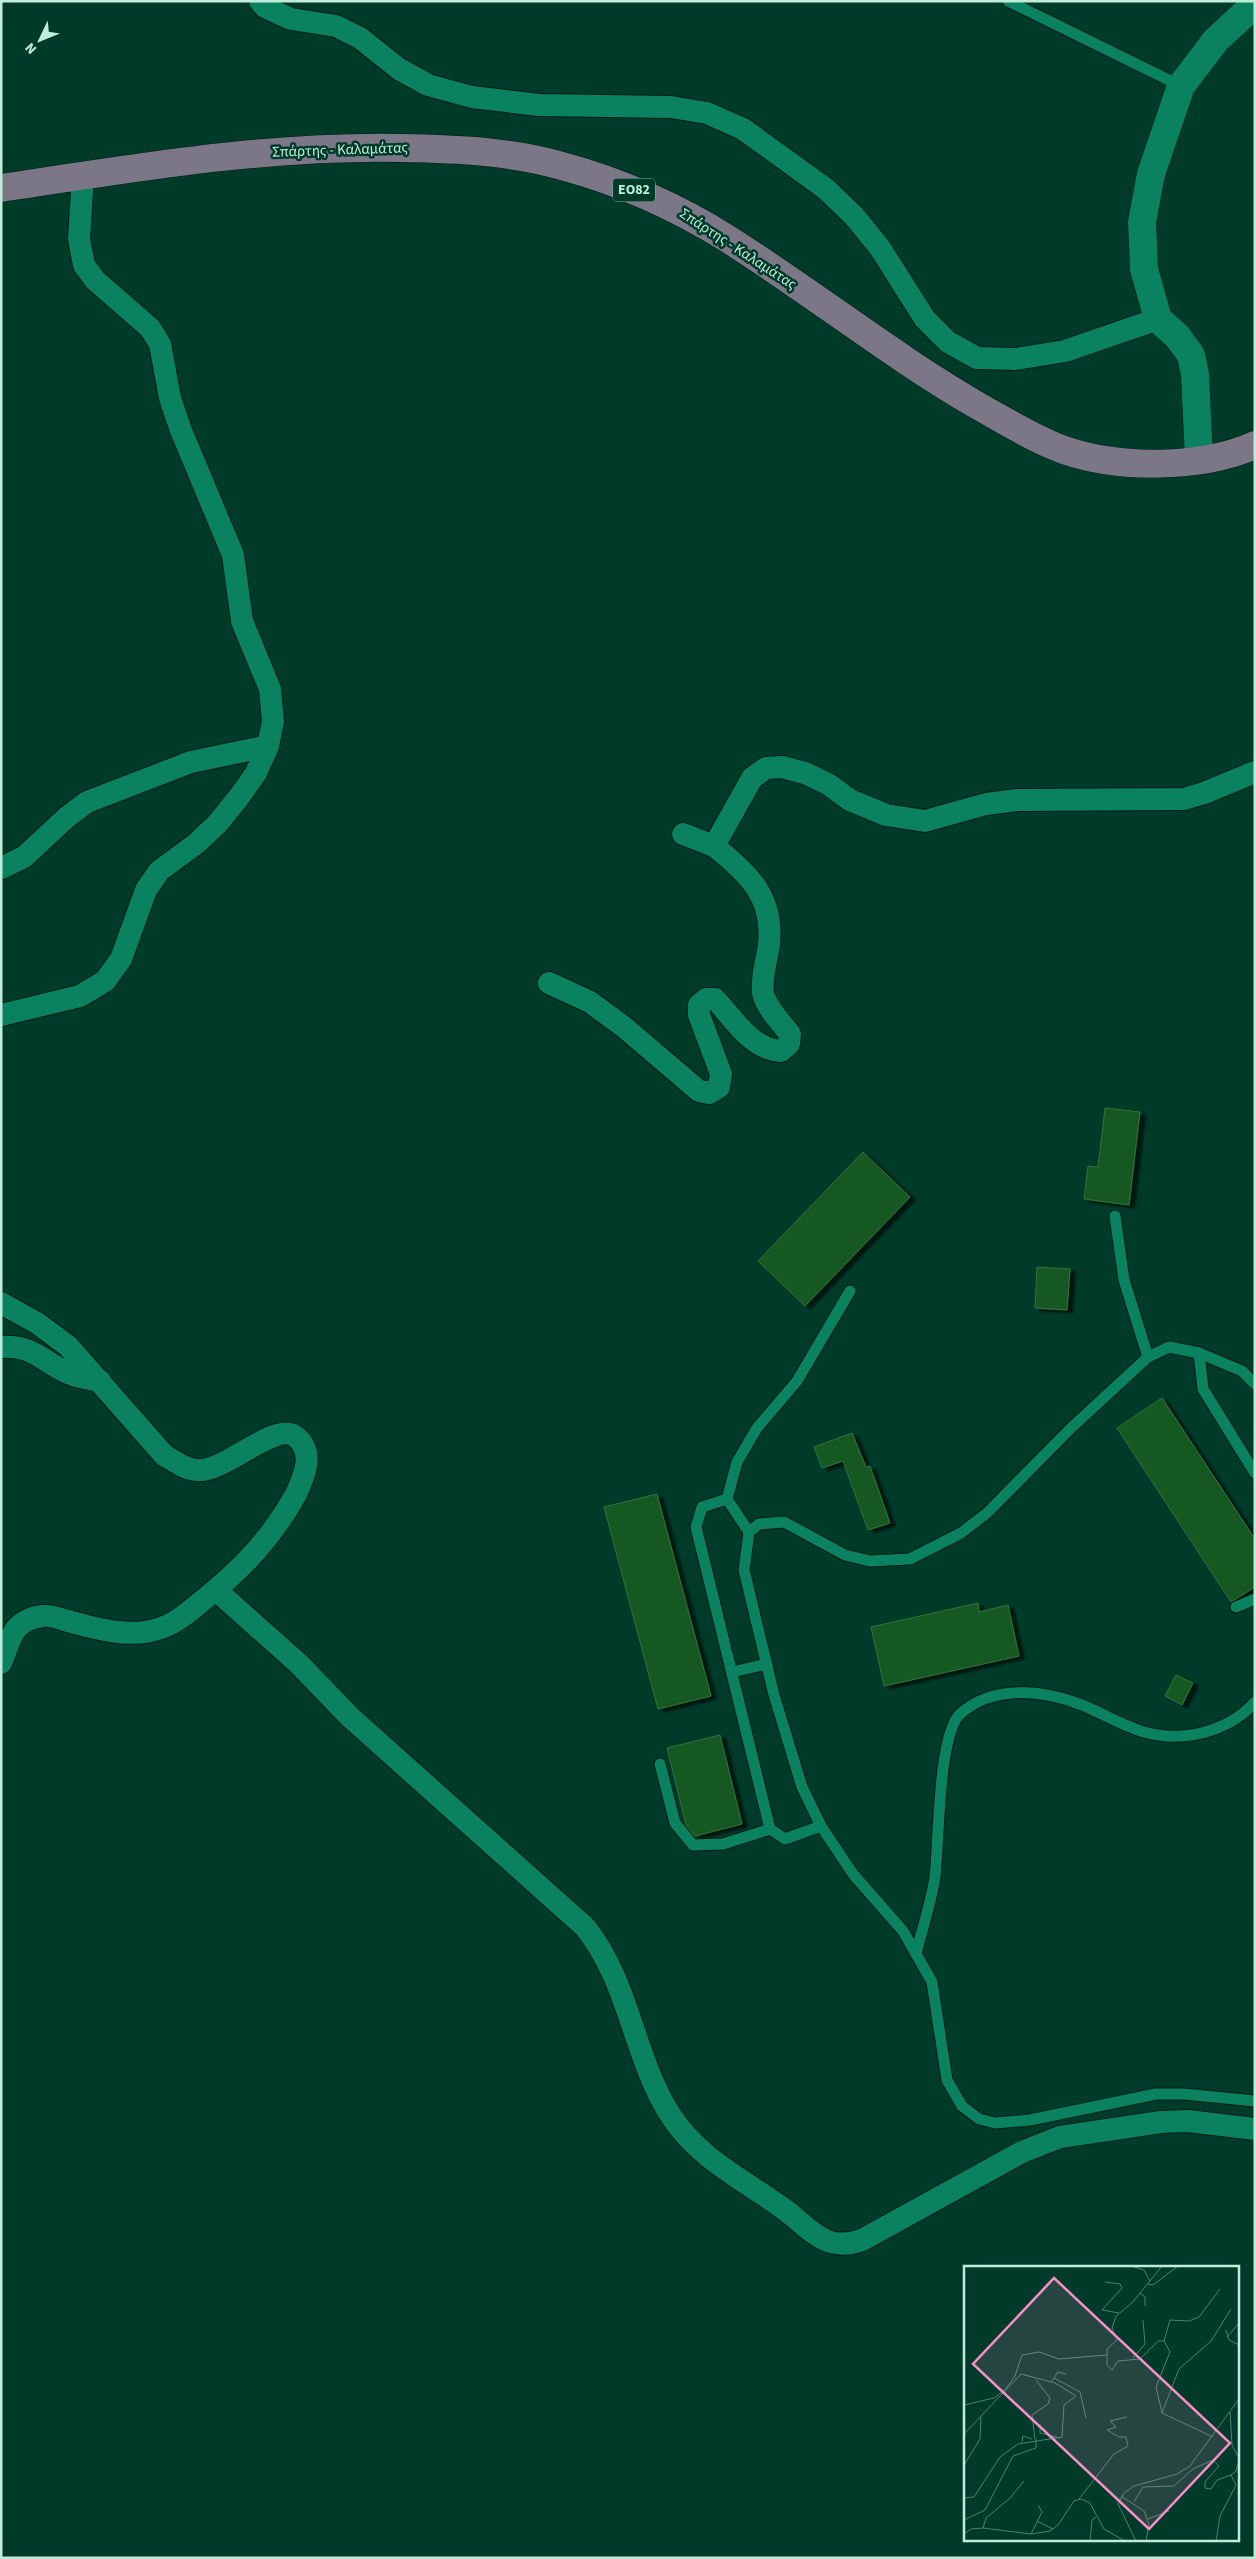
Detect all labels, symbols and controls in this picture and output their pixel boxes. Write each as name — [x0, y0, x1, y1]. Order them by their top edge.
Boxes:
north arrow — [15, 15, 65, 65]
text: N — [21, 38, 42, 58]
street label: Σπάρτης - Καλαμάτας — [272, 137, 409, 163]
road number: ΕΟ82 — [613, 178, 655, 202]
street label: Σπάρτης - Καλαμάτας — [675, 203, 801, 295]
inset map — [964, 2266, 1238, 2542]

